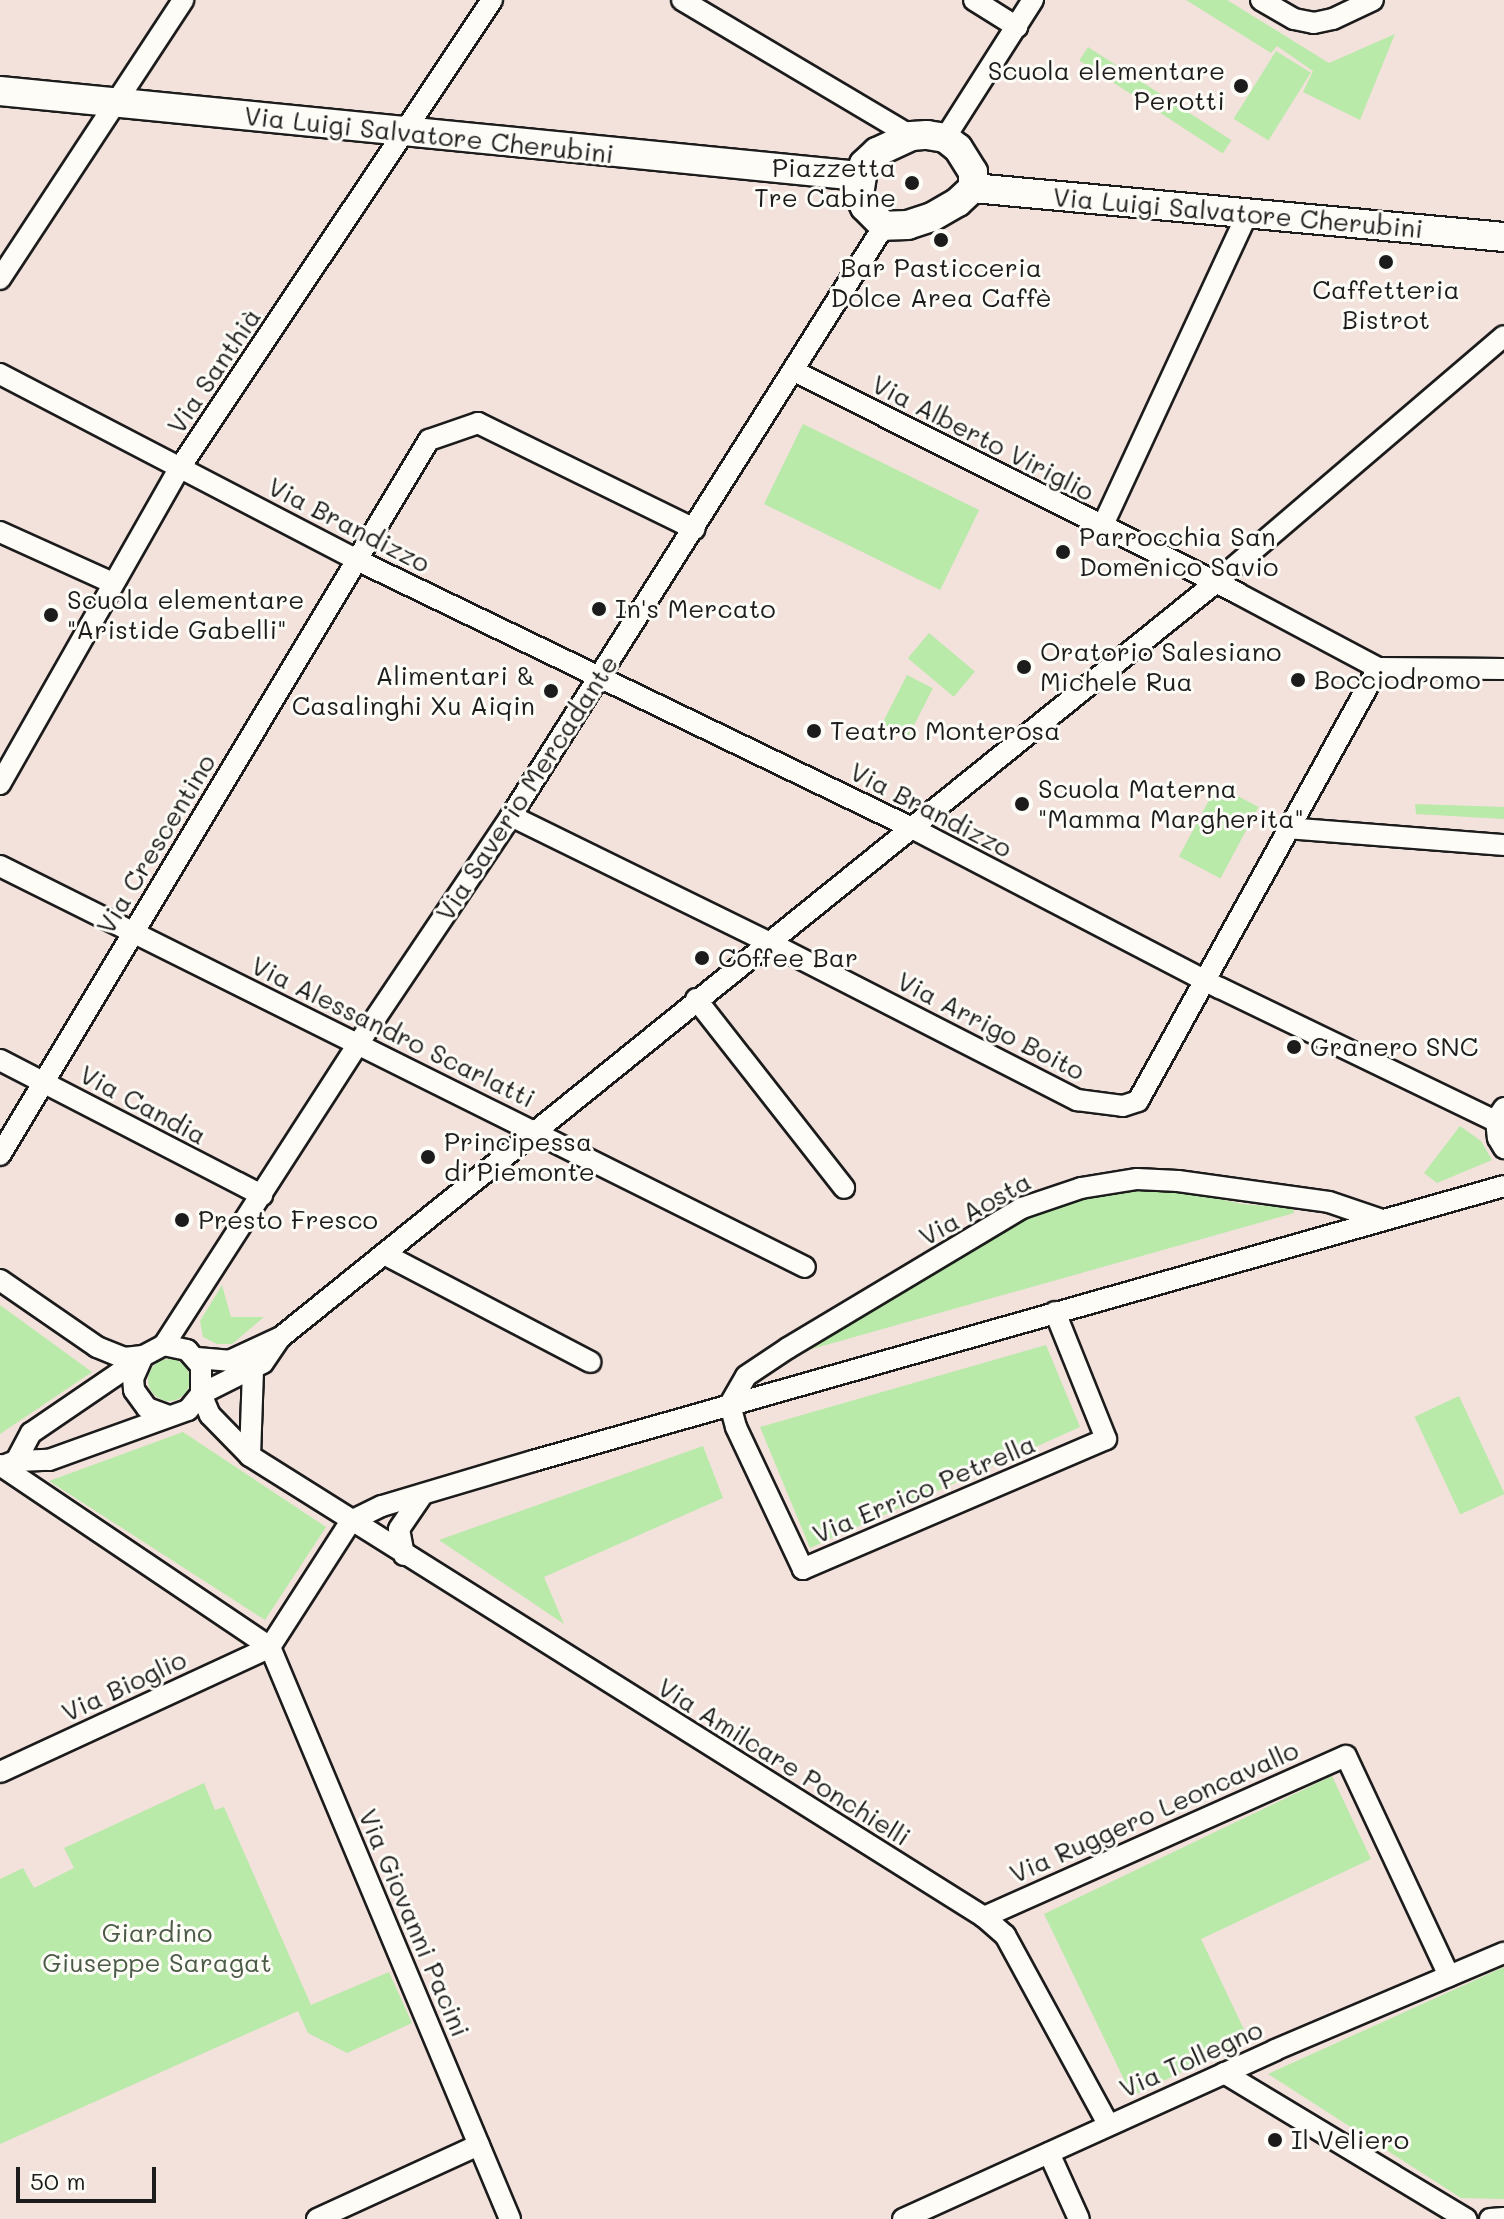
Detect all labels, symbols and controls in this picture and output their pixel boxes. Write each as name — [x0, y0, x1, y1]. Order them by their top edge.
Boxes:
place label: Scuola elementare Perotti — [988, 55, 1225, 116]
marker: Scuola elementare Perotti — [1232, 77, 1250, 95]
street label: Via Luigi Salvatore Cherubini — [243, 100, 615, 170]
place label: Piazzetta Tre Cabine — [754, 152, 896, 214]
marker: Piazzetta Tre Cabine — [903, 174, 921, 192]
street label: Via Luigi Salvatore Cherubini — [1052, 181, 1424, 245]
marker: Bar Pasticceria Dolce Area Caffè — [932, 231, 950, 249]
place label: Bar Pasticceria Dolce Area Caffè — [830, 252, 1052, 314]
marker: Caffetteria Bistrot — [1377, 253, 1395, 271]
place label: Caffetteria Bistrot — [1312, 274, 1460, 336]
street label: Via Santhià — [161, 302, 267, 440]
street label: Via Alberto Viriglio — [867, 368, 1099, 508]
street label: Via Brandizzo — [263, 471, 435, 579]
place label: Parrocchia San Domenico Savio — [1079, 521, 1278, 582]
marker: Parrocchia San Domenico Savio — [1054, 543, 1072, 561]
place label: Scuola elementare "Aristide Gabelli" — [67, 584, 304, 646]
place label: In's Mercato — [615, 593, 776, 625]
marker: In's Mercato — [590, 600, 608, 618]
marker: Scuola elementare "Aristide Gabelli" — [42, 606, 60, 624]
place label: Oratorio Salesiano Michele Rua — [1040, 636, 1282, 698]
street label: Via Saverio Mercadante — [429, 649, 625, 927]
marker: Oratorio Salesiano Michele Rua — [1015, 658, 1033, 676]
place label: Alimentari & Casalinghi Xu Aiqin — [292, 660, 535, 722]
place label: Bocciodromo — [1314, 664, 1481, 696]
marker: Bocciodromo — [1289, 671, 1307, 689]
marker: Alimentari & Casalinghi Xu Aiqin — [542, 682, 560, 700]
place label: Teatro Monterosa — [830, 715, 1060, 747]
marker: Teatro Monterosa — [805, 722, 823, 740]
street label: Via Crescentino — [90, 748, 222, 940]
street label: Via Brandizzo — [845, 756, 1017, 864]
place label: Scuola Materna "Mamma Margherita" — [1038, 773, 1304, 834]
marker: Scuola Materna "Mamma Margherita" — [1013, 795, 1031, 813]
place label: Coffee Bar — [718, 942, 858, 974]
marker: Coffee Bar — [693, 949, 711, 967]
street label: Via Alessandro Scarlatti — [246, 950, 540, 1114]
street label: Via Arrigo Boito — [892, 965, 1090, 1087]
place label: Granero SNC — [1310, 1031, 1478, 1063]
marker: Granero SNC — [1285, 1038, 1303, 1056]
street label: Via Candia — [74, 1059, 212, 1151]
place label: Principessa di Piemonte — [444, 1126, 595, 1188]
marker: Principessa di Piemonte — [419, 1148, 437, 1166]
street label: Via Aosta — [914, 1166, 1036, 1252]
place label: Presto Fresco — [198, 1204, 378, 1236]
marker: Presto Fresco — [173, 1211, 191, 1229]
street label: Via Errico Petrella — [808, 1428, 1040, 1550]
street label: Via Bioglio — [57, 1644, 191, 1728]
street label: Via Amilcare Ponchielli — [652, 1671, 916, 1853]
street label: Via Ruggero Leoncavallo — [1005, 1734, 1303, 1890]
street label: Via Giovanni Pacini — [352, 1804, 476, 2042]
park label: Giardino Giuseppe Saragat — [42, 1917, 272, 1978]
street label: Via Tollegno — [1115, 2014, 1267, 2104]
place label: Il Veliero — [1291, 2124, 1409, 2156]
marker: Il Veliero — [1266, 2131, 1284, 2149]
scale bar — [20, 2151, 160, 2201]
text: 50 m — [30, 2165, 86, 2196]

